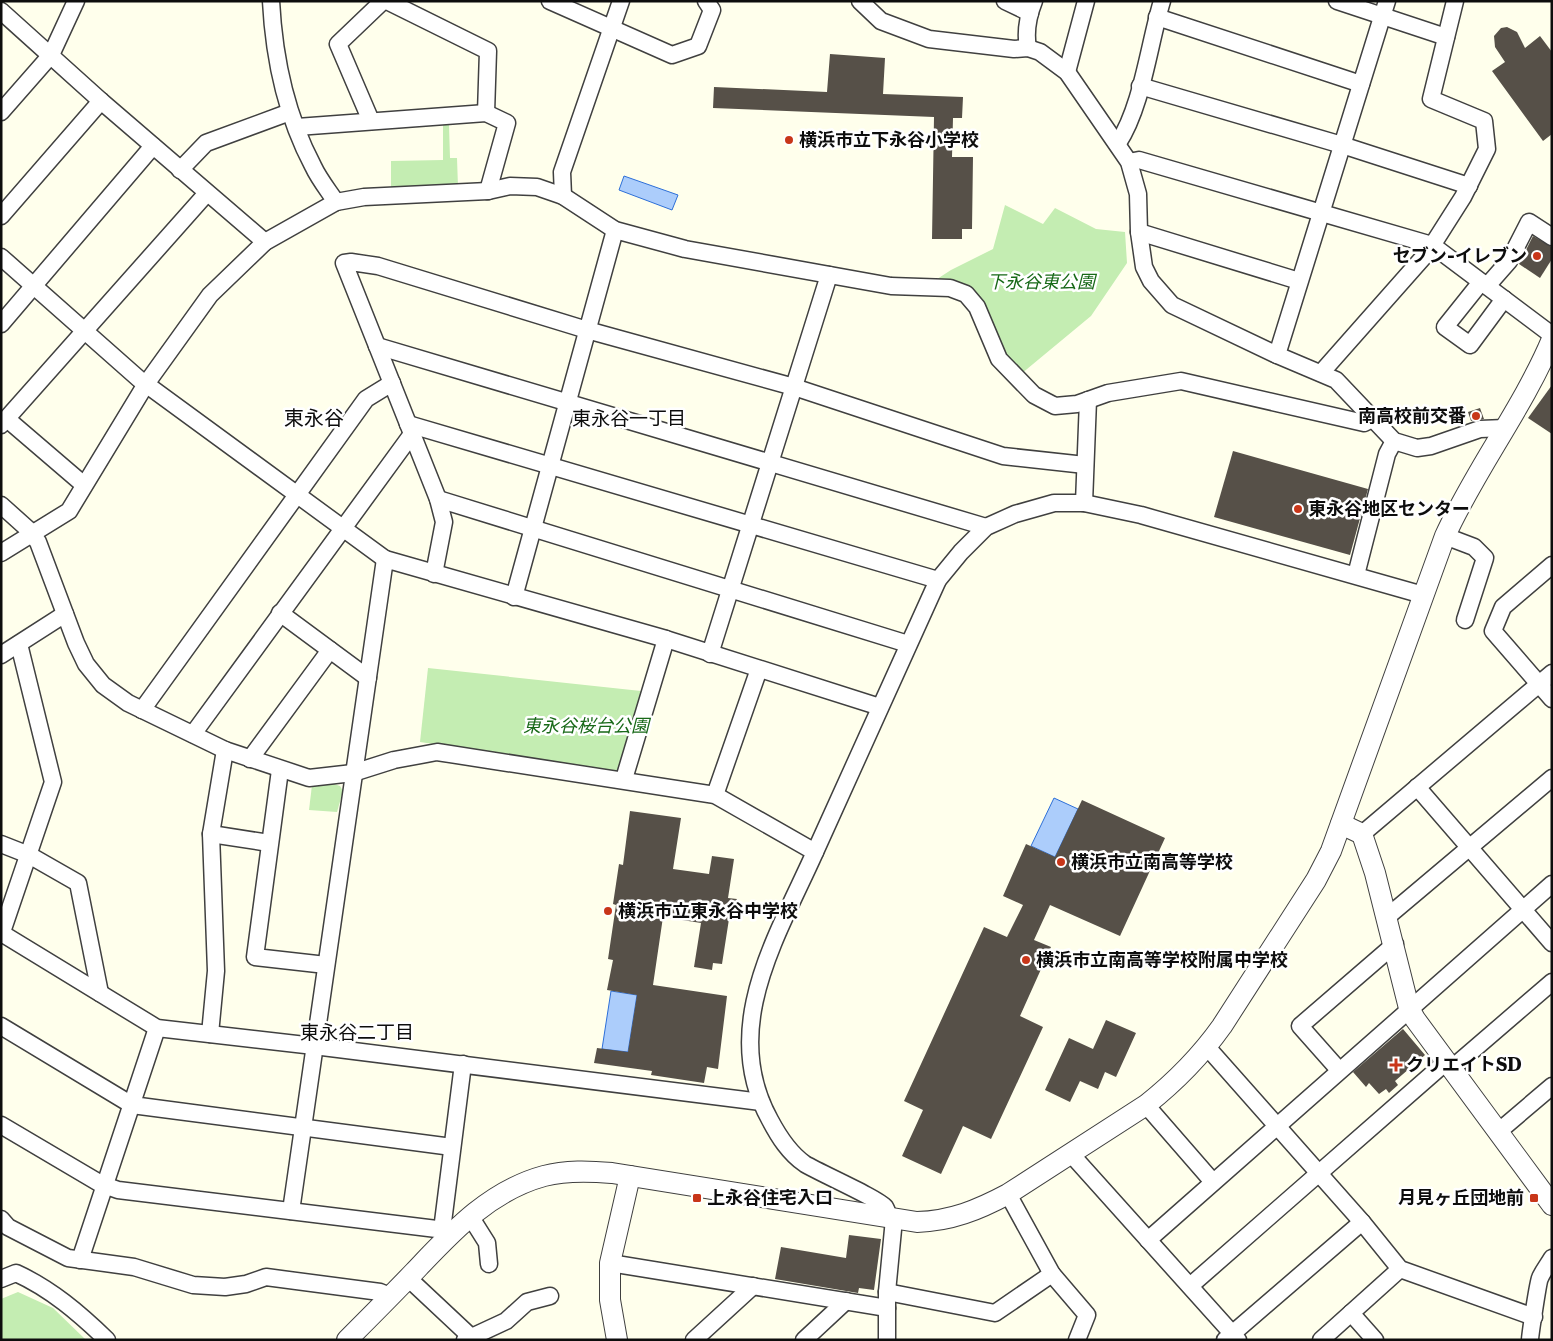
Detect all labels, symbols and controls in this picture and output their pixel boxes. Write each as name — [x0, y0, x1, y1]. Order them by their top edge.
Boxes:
place label: 横浜市立下永谷小学校 — [799, 129, 979, 150]
marker: 横浜市立下永谷小学校 — [783, 134, 795, 146]
place label: セブン-イレブン — [1393, 245, 1527, 266]
marker: セブン-イレブン — [1531, 250, 1543, 262]
park label: 下永谷東公園 — [987, 271, 1098, 292]
place label: 南高校前交番 — [1358, 405, 1466, 426]
district label: 東永谷 — [284, 406, 344, 430]
district label: 東永谷一丁目 — [572, 407, 686, 430]
marker: 南高校前交番 — [1470, 410, 1482, 422]
place label: 東永谷地区センター — [1308, 498, 1470, 519]
marker: 東永谷地区センター — [1292, 503, 1304, 515]
park label: 東永谷桜台公園 — [523, 715, 652, 736]
place label: 横浜市立南高等学校 — [1071, 851, 1233, 872]
marker: 横浜市立南高等学校 — [1055, 856, 1067, 868]
place label: 横浜市立東永谷中学校 — [618, 900, 798, 921]
marker: 横浜市立東永谷中学校 — [602, 905, 614, 917]
place label: 横浜市立南高等学校附属中学校 — [1036, 949, 1288, 970]
marker: 横浜市立南高等学校附属中学校 — [1020, 954, 1032, 966]
district label: 東永谷二丁目 — [300, 1021, 414, 1044]
place label: クリエイトSD — [1406, 1054, 1522, 1075]
marker: クリエイトSD — [1390, 1059, 1402, 1071]
place label: 上永谷住宅入口 — [707, 1187, 833, 1208]
place label: 月見ヶ丘団地前 — [1398, 1187, 1524, 1208]
marker: 上永谷住宅入口 — [691, 1192, 703, 1204]
marker: 月見ヶ丘団地前 — [1528, 1192, 1540, 1204]

